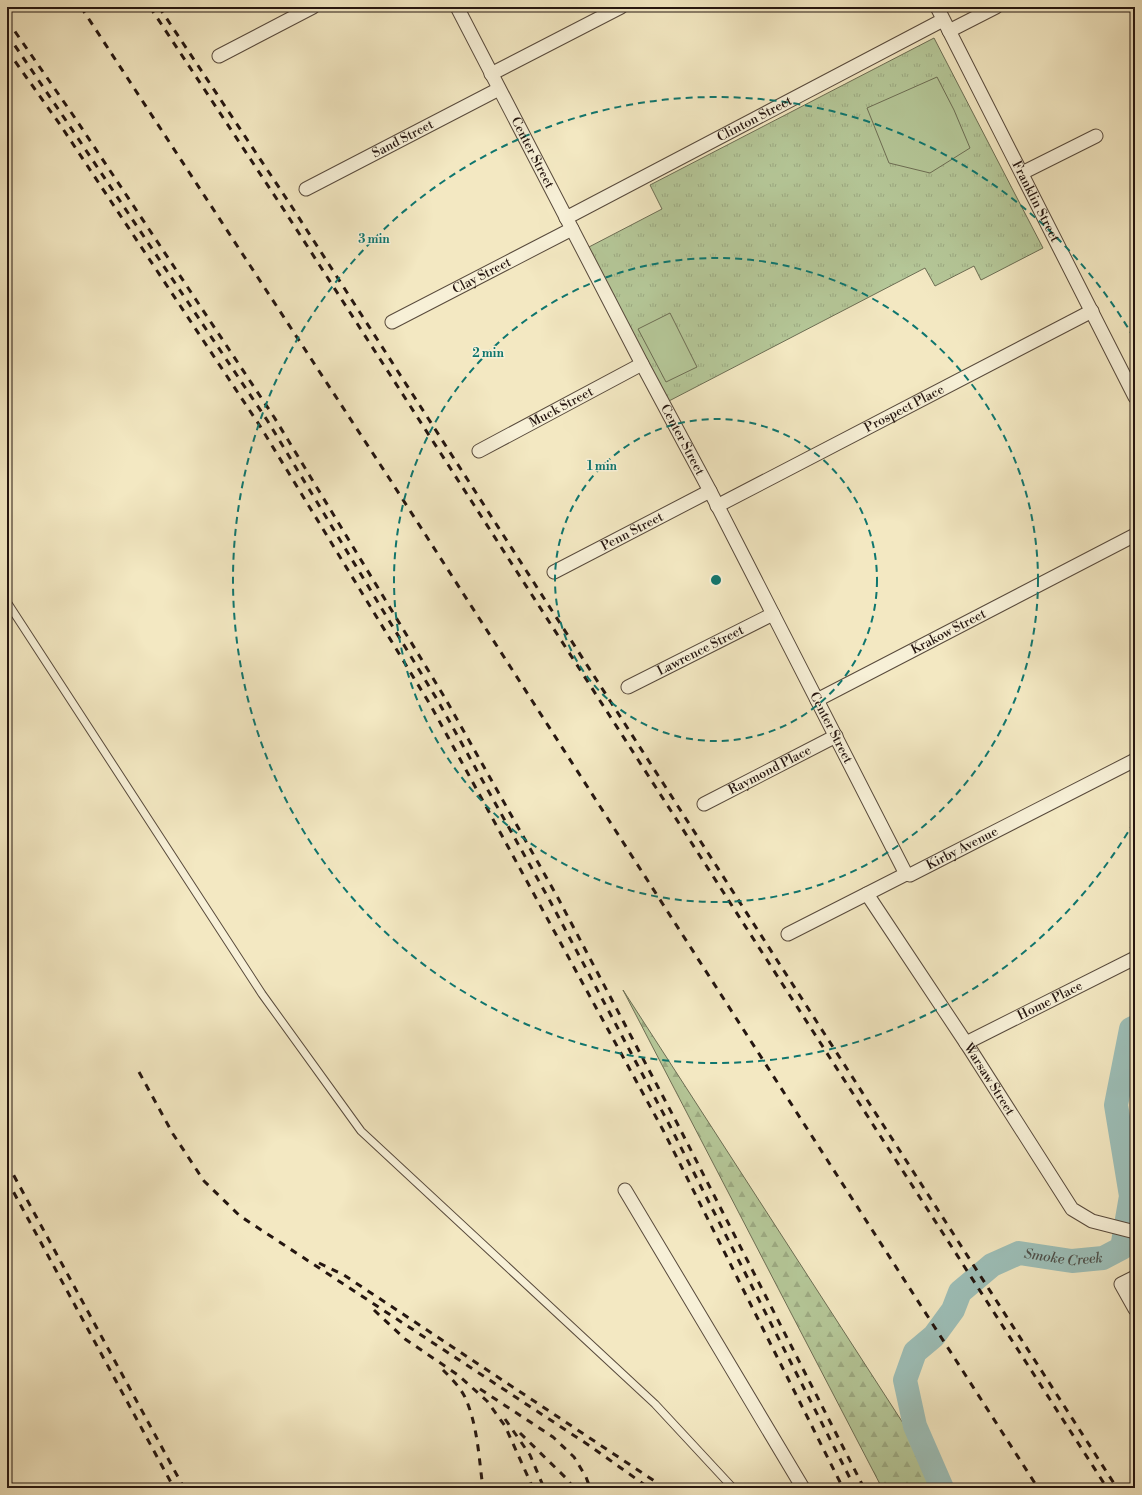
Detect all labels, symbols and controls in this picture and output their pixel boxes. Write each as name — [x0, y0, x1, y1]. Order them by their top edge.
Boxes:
street label: Clinton Street — [714, 93, 795, 145]
street label: Center Street — [507, 114, 558, 191]
street label: Sand Street — [369, 116, 437, 161]
street label: Franklin Street — [1008, 158, 1063, 245]
text: 3 min — [358, 232, 390, 247]
street label: Clay Street — [450, 254, 514, 297]
text: 2 min — [472, 346, 504, 361]
street label: Prospect Place — [862, 381, 947, 436]
street label: Muck Street — [526, 383, 596, 431]
street label: Center Street — [657, 402, 708, 478]
text: 1 min — [587, 459, 618, 474]
street label: Penn Street — [598, 508, 666, 554]
centre of rings — [709, 573, 723, 587]
street label: Krakow Street — [908, 606, 989, 658]
street label: Lawrence Street — [654, 622, 747, 679]
street label: Center Street — [806, 689, 856, 766]
street label: Raymond Place — [726, 742, 814, 798]
street label: Kirby Avenue — [924, 823, 1001, 873]
street label: Home Place — [1015, 978, 1086, 1024]
street label: Warsaw Street — [960, 1039, 1018, 1119]
water label: Smoke Creek — [1023, 1245, 1104, 1271]

